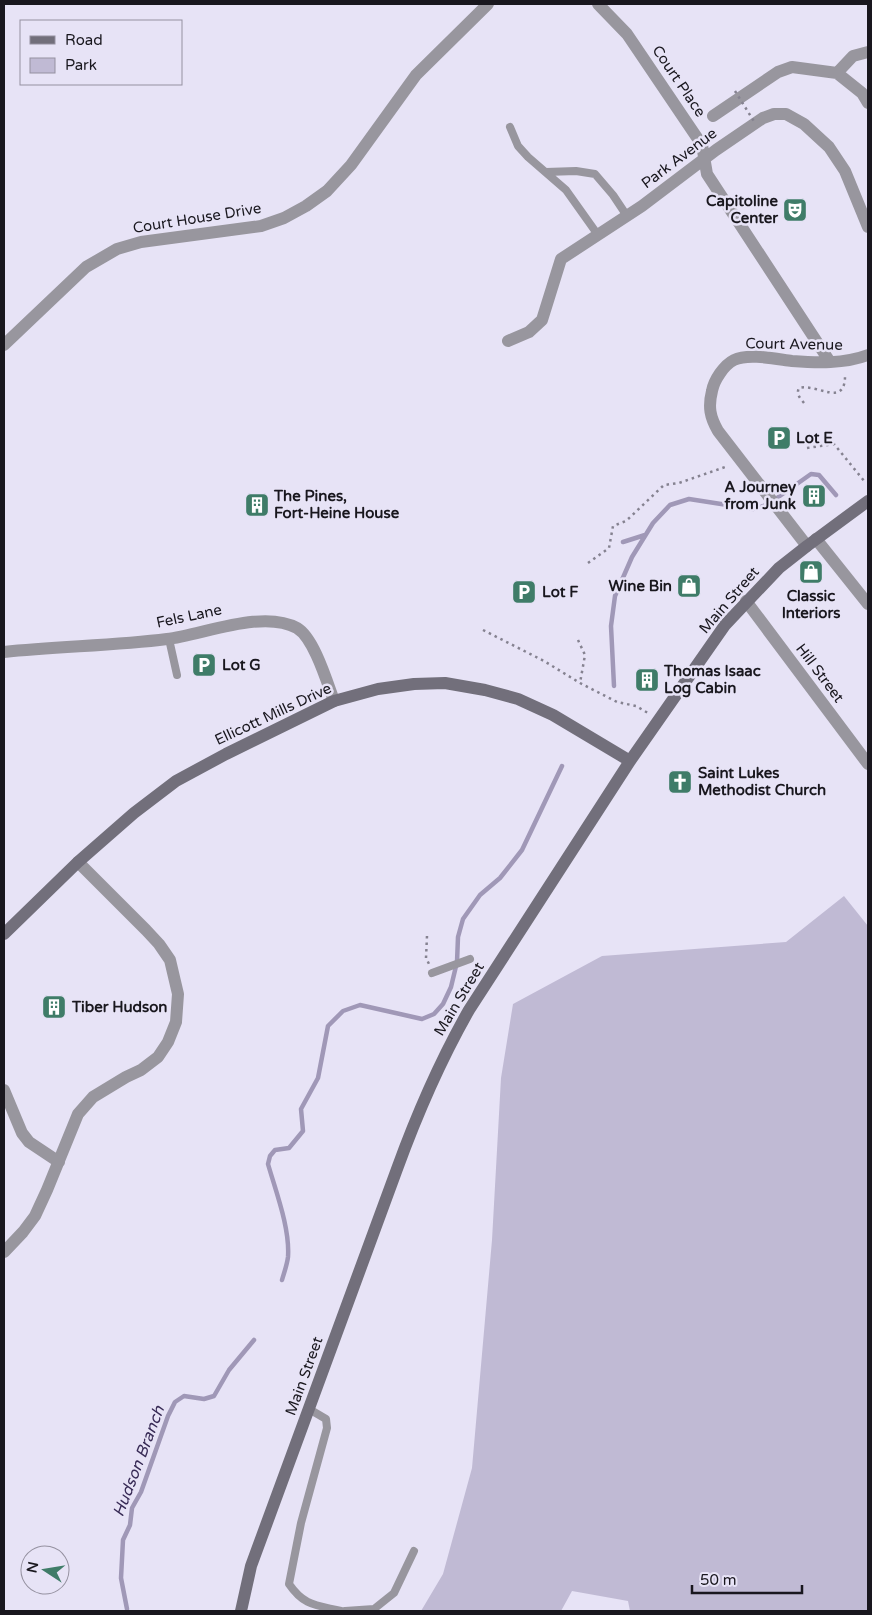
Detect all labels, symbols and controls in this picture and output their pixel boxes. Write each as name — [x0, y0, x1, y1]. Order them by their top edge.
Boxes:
legend — [20, 20, 182, 85]
text: Road — [65, 31, 103, 49]
street label: Court Place — [648, 42, 710, 120]
text: Park — [65, 56, 97, 74]
street label: Park Avenue — [638, 124, 720, 192]
place label: Capitoline Center — [706, 192, 778, 227]
theatre icon: Capitoline Center — [782, 197, 808, 223]
street label: Court House Drive — [132, 199, 262, 237]
street label: Court Avenue — [745, 334, 843, 354]
parking icon: Lot E — [766, 425, 792, 451]
place label: Lot E — [796, 429, 833, 447]
place label: A Journey from Junk — [724, 478, 796, 513]
building icon: A Journey from Junk — [801, 483, 827, 509]
place label: The Pines, Fort-Heine House — [273, 487, 400, 522]
building icon: The Pines, Fort-Heine House — [244, 492, 270, 518]
shop icon: Classic Interiors — [798, 559, 824, 585]
street label: Main Street — [695, 563, 763, 637]
shop icon: Wine Bin — [676, 573, 702, 599]
place label: Wine Bin — [609, 577, 672, 595]
parking icon: Lot F — [511, 579, 537, 605]
place label: Lot F — [542, 583, 578, 601]
place label: Classic Interiors — [782, 587, 840, 622]
street label: Fels Lane — [155, 600, 223, 632]
street label: Hill Street — [792, 640, 848, 706]
parking icon: Lot G — [191, 652, 217, 678]
place label: Lot G — [222, 656, 261, 674]
place label: Thomas Isaac Log Cabin — [663, 662, 761, 698]
building icon: Thomas Isaac Log Cabin — [634, 667, 660, 693]
street label: Ellicott Mills Drive — [212, 679, 334, 749]
place label: Saint Lukes Methodist Church — [698, 764, 826, 799]
church icon: Saint Lukes Methodist Church — [667, 769, 693, 795]
street label: Main Street — [430, 959, 488, 1039]
building icon: Tiber Hudson — [41, 994, 67, 1020]
place label: Tiber Hudson — [71, 998, 168, 1016]
street label: Main Street — [281, 1334, 327, 1418]
water label: Hudson Branch — [109, 1402, 170, 1520]
north arrow — [20, 1545, 70, 1595]
text: N — [23, 1560, 42, 1575]
scale bar — [692, 1562, 802, 1594]
text: 50 m — [700, 1571, 737, 1589]

